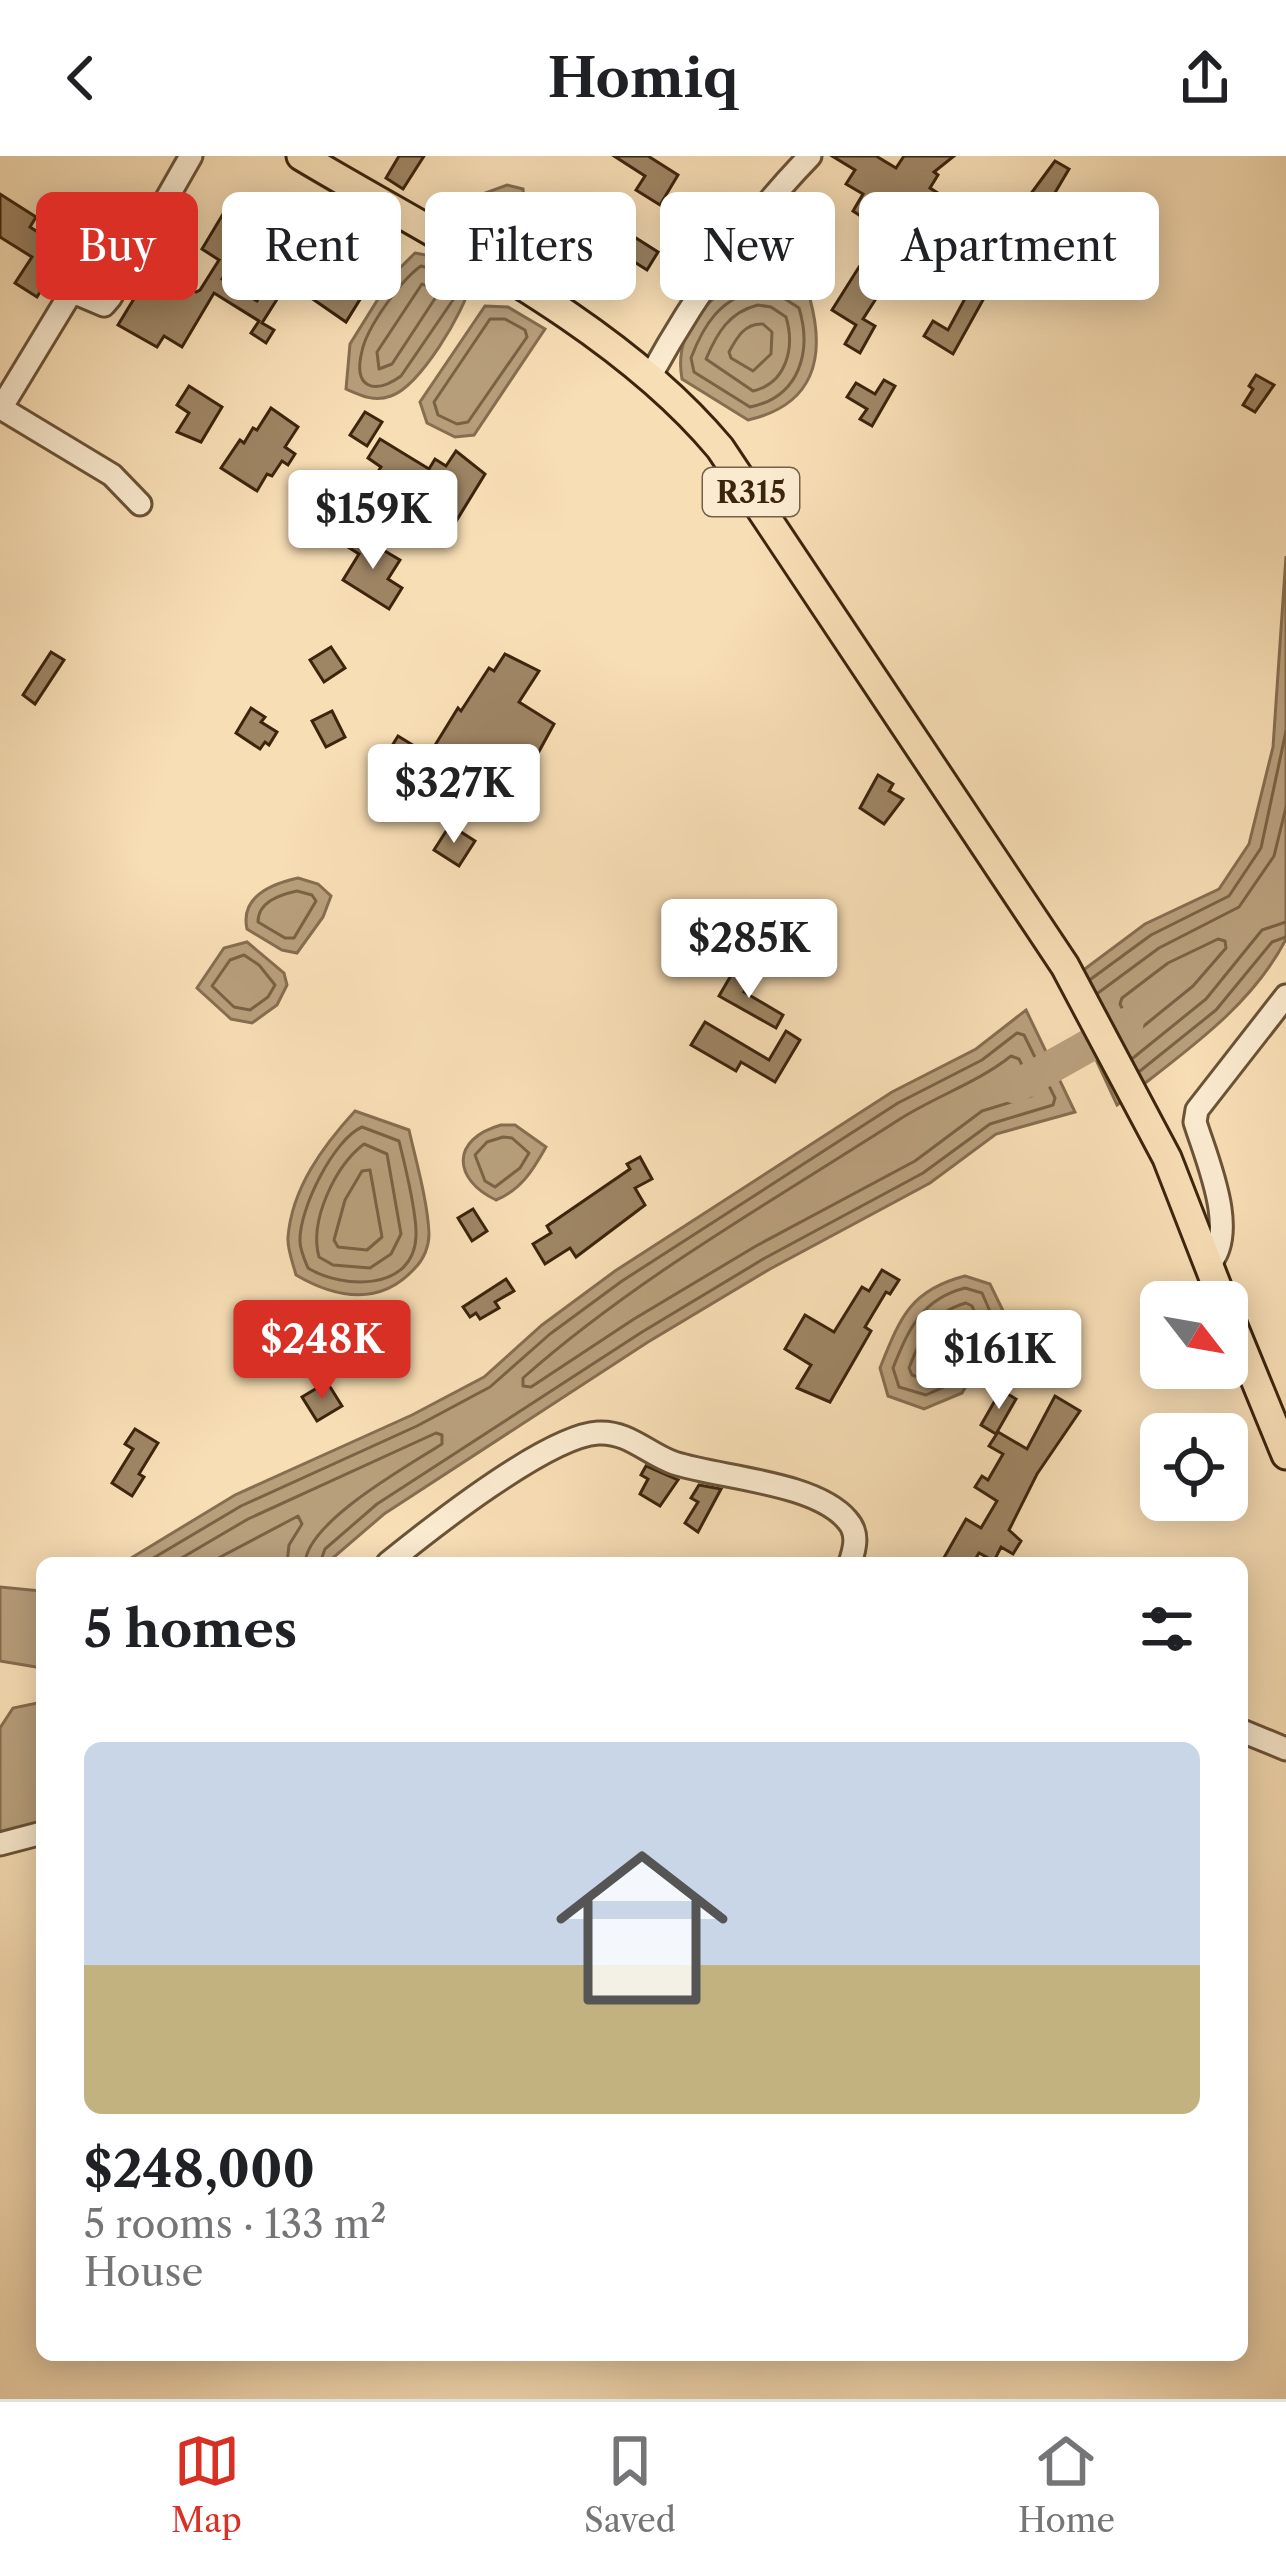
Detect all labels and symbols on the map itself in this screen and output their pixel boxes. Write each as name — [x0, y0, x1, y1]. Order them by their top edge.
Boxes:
road number: R315 — [703, 468, 799, 516]
pin: $159K — [289, 470, 457, 572]
pin: $327K — [370, 744, 538, 846]
pin: $285K — [665, 899, 833, 1001]
north arrow — [1140, 1281, 1248, 1389]
pin: $248K — [238, 1300, 406, 1402]
pin: $161K — [915, 1310, 1083, 1412]

